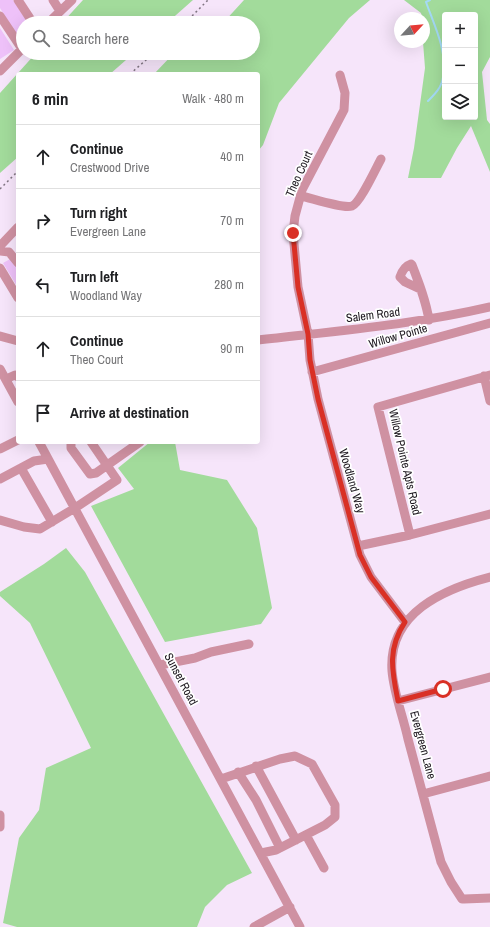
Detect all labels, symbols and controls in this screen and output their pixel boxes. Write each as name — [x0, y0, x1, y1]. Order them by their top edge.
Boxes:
north arrow — [394, 12, 430, 48]
map controls — [442, 12, 478, 120]
button: + — [442, 12, 478, 48]
search box — [16, 16, 260, 60]
icon: search — [30, 27, 52, 49]
text: Search here — [62, 28, 129, 49]
button: − — [442, 48, 478, 84]
button: layers — [442, 84, 478, 120]
text: 6 min — [32, 87, 68, 110]
text: Walk · 480 m — [182, 90, 244, 107]
text: Continue — [70, 138, 123, 159]
icon: ahead — [32, 146, 54, 168]
text: 40 m — [220, 148, 244, 165]
street label: Theo Court — [282, 148, 316, 200]
text: Crestwood Drive — [70, 159, 149, 176]
text: Turn right — [70, 202, 127, 223]
icon: right — [32, 210, 54, 232]
text: 70 m — [220, 212, 244, 229]
text: Evergreen Lane — [70, 223, 146, 240]
route end — [284, 224, 302, 242]
text: Turn left — [70, 266, 118, 287]
icon: left — [32, 274, 54, 296]
text: 280 m — [214, 276, 244, 293]
text: Woodland Way — [70, 287, 142, 304]
street label: Salem Road — [345, 304, 401, 326]
street label: Willow Pointe — [367, 320, 429, 352]
text: Continue — [70, 330, 123, 351]
icon: ahead — [32, 338, 54, 360]
text: 90 m — [220, 340, 244, 357]
text: Theo Court — [70, 351, 123, 368]
icon: arrive — [32, 402, 54, 424]
text: Arrive at destination — [70, 402, 189, 423]
street label: Willow Pointe Apts Road — [385, 407, 425, 517]
street label: Woodland Way — [335, 447, 369, 515]
street label: Sunset Road — [161, 650, 201, 708]
route start — [434, 680, 452, 698]
street label: Evergreen Lane — [406, 709, 440, 781]

